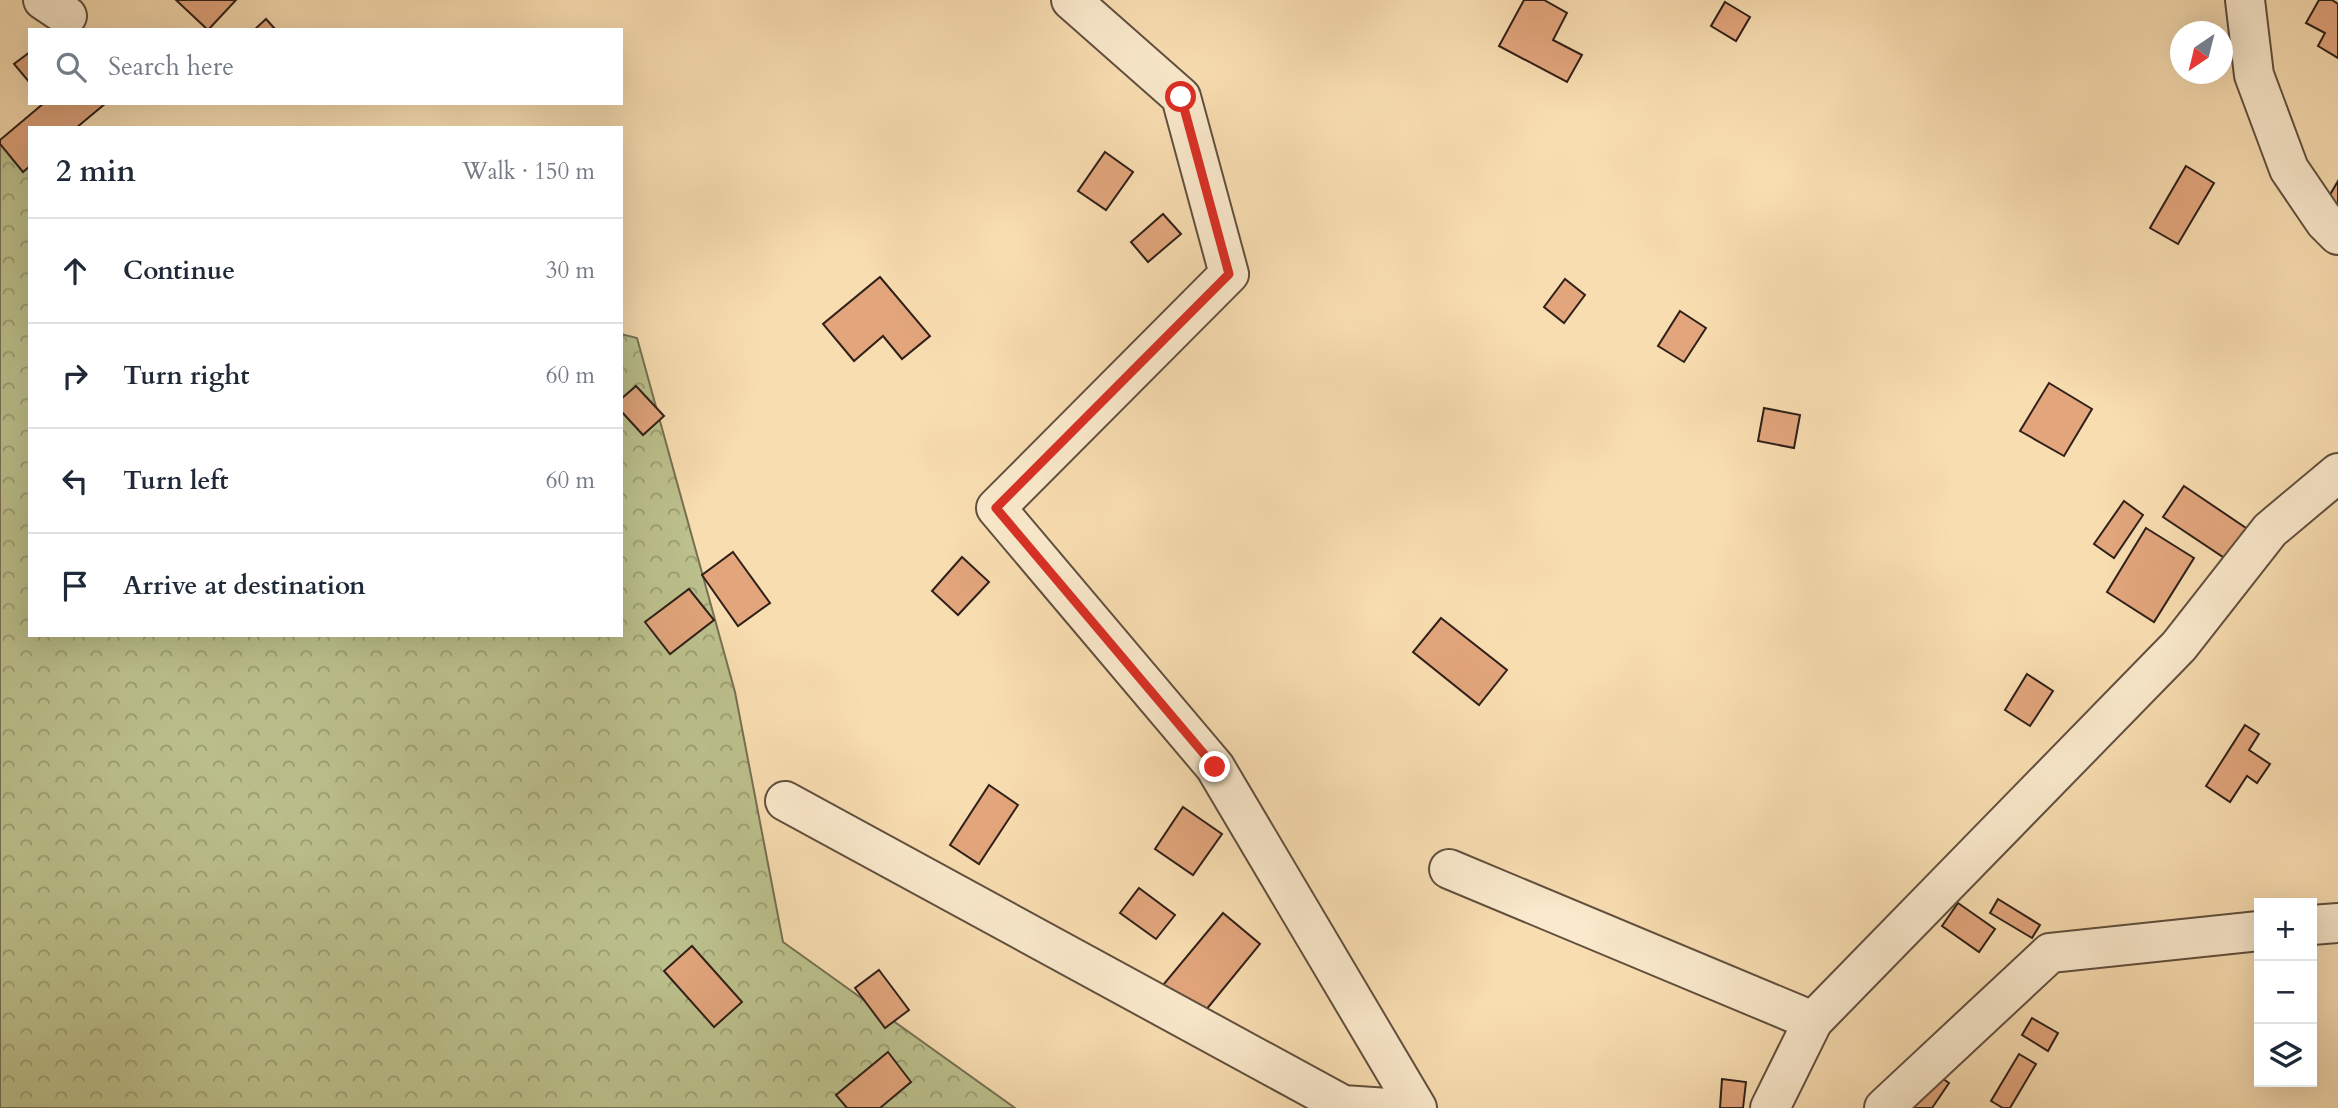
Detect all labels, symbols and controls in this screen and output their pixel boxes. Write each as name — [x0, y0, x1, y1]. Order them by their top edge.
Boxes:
north arrow — [2170, 21, 2233, 84]
search box — [28, 28, 623, 105]
icon: search — [52, 48, 90, 86]
text: Search here — [108, 49, 234, 84]
route start — [1165, 81, 1196, 112]
text: 2 min — [56, 151, 136, 192]
text: Walk · 150 m — [462, 156, 595, 187]
icon: ahead — [56, 252, 94, 290]
text: Continue — [123, 253, 235, 288]
text: 30 m — [546, 255, 595, 286]
icon: right — [56, 357, 94, 395]
text: Turn right — [123, 358, 250, 393]
text: 60 m — [546, 360, 595, 391]
icon: left — [56, 462, 94, 500]
text: Turn left — [123, 463, 228, 498]
text: 60 m — [546, 465, 595, 496]
icon: arrive — [56, 567, 94, 605]
text: Arrive at destination — [123, 568, 366, 603]
route end — [1199, 751, 1230, 782]
map controls — [2254, 898, 2317, 1087]
button: + — [2254, 898, 2317, 961]
button: − — [2254, 961, 2317, 1024]
button: layers — [2254, 1024, 2317, 1087]

